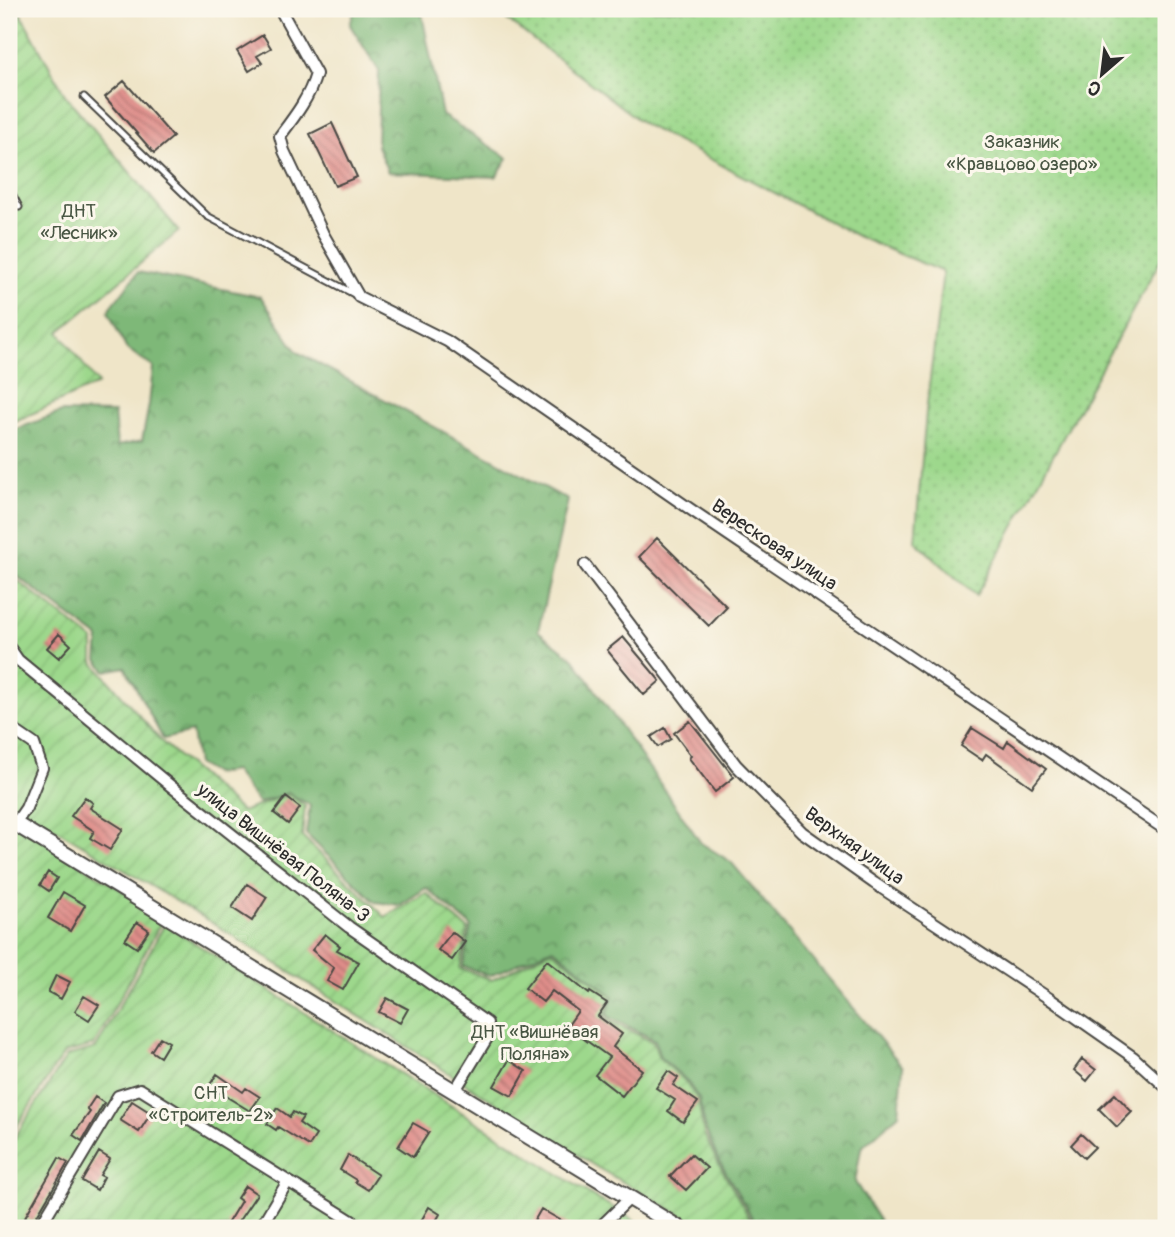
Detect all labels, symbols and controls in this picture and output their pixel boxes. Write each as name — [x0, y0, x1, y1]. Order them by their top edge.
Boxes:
north arrow — [1066, 38, 1136, 108]
text: С — [1083, 75, 1105, 101]
park label: Заказник «Кравцово озеро» — [947, 130, 1098, 176]
park label: ДНТ «Лесник» — [40, 199, 118, 245]
street label: Вересковая улица — [707, 494, 842, 596]
street label: улица Вишнёвая Поляна-3 — [191, 777, 375, 928]
street label: Верхняя улица — [800, 802, 909, 890]
park label: ДНТ «Вишнёвая Поляна» — [470, 1020, 599, 1066]
park label: СНТ «Строитель-2» — [149, 1081, 274, 1127]

